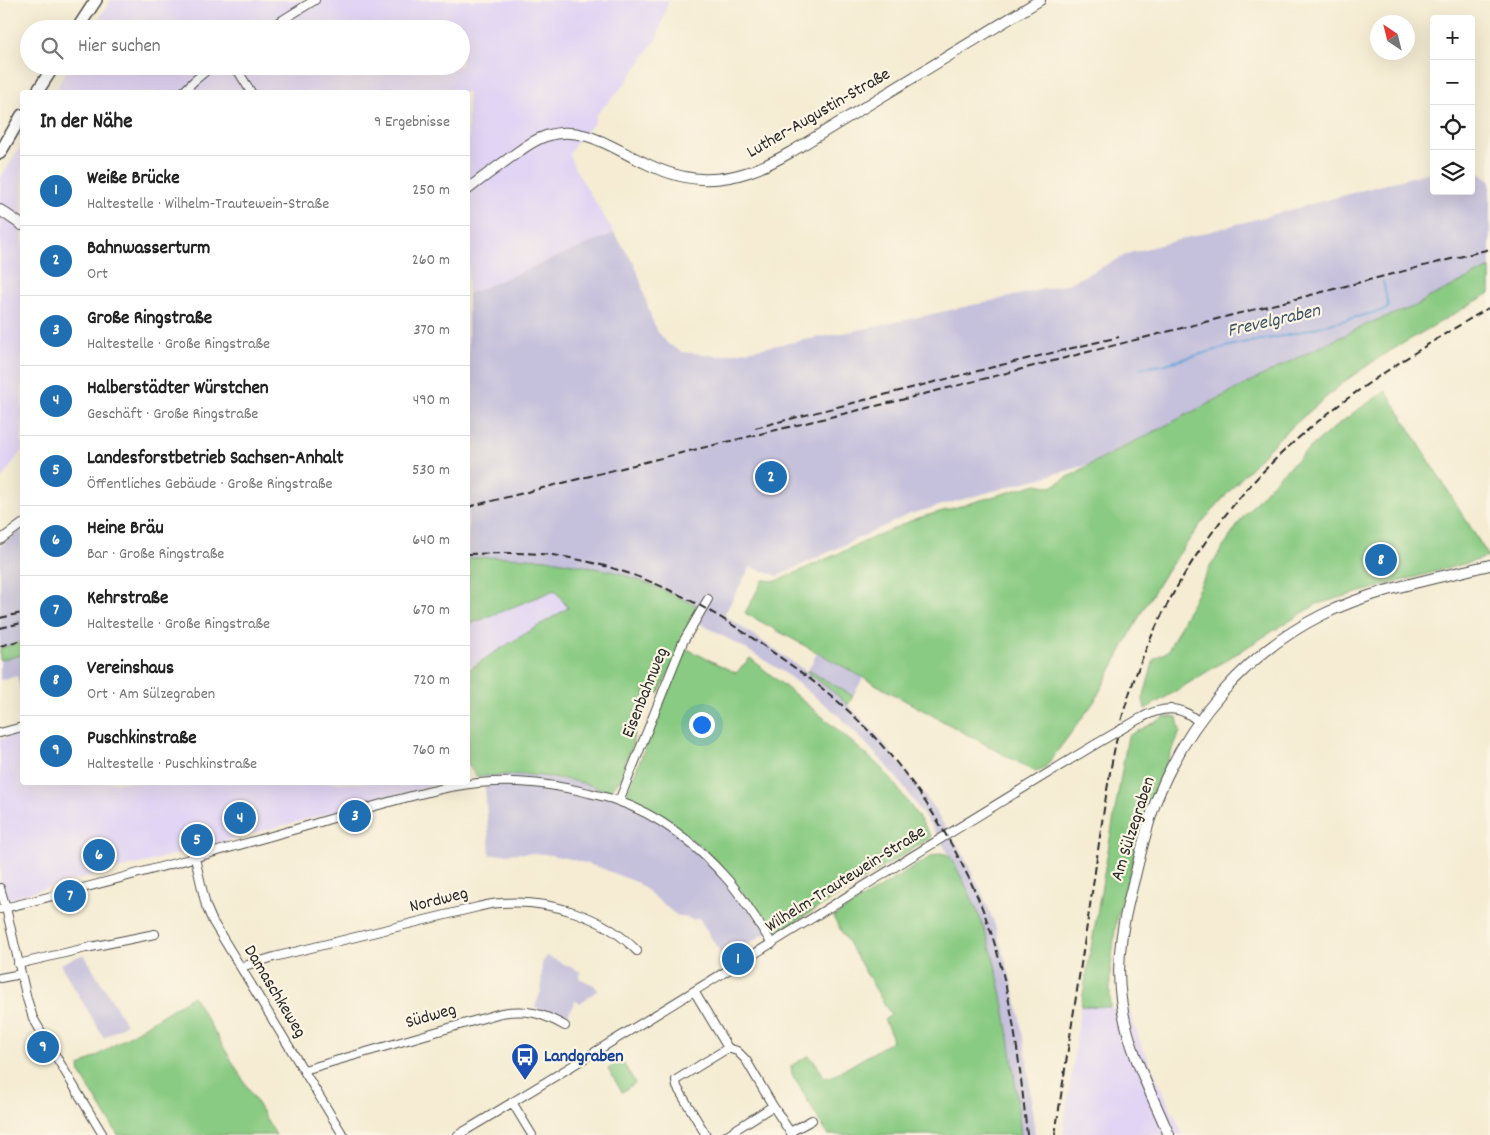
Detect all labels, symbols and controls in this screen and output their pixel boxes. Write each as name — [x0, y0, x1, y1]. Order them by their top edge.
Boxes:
north arrow — [1370, 15, 1415, 60]
map controls — [1430, 15, 1475, 195]
button: + — [1430, 15, 1475, 60]
search box — [20, 20, 470, 75]
icon: search — [38, 34, 66, 62]
text: Hier suchen — [78, 34, 161, 61]
button: − — [1430, 60, 1475, 105]
street label: Luther-Augustin-Straße — [743, 63, 896, 165]
button: locate — [1430, 105, 1475, 150]
text: In der Nähe — [40, 108, 132, 138]
text: 9 Ergebnisse — [374, 111, 450, 134]
button: layers — [1430, 150, 1475, 195]
text: Weiße Brücke — [87, 166, 180, 193]
text: 1 — [54, 179, 58, 202]
text: 250 m — [412, 179, 450, 202]
text: Haltestelle · Wilhelm-Trautewein-Straße — [87, 193, 329, 216]
text: Bahnwasserturm — [87, 236, 210, 263]
text: 2 — [53, 249, 60, 272]
text: 260 m — [412, 249, 450, 272]
text: Ort — [87, 263, 108, 286]
water label: Frevelgraben — [1225, 298, 1324, 346]
text: Große Ringstraße — [87, 306, 212, 333]
text: 3 — [52, 319, 60, 342]
text: 370 m — [413, 319, 450, 342]
text: Haltestelle · Große Ringstraße — [87, 333, 270, 356]
text: Halberstädter Würstchen — [87, 376, 269, 403]
text: 4 — [53, 389, 59, 412]
text: 490 m — [413, 389, 450, 412]
text: Geschäft · Große Ringstraße — [87, 403, 258, 426]
text: Landesforstbetrieb Sachsen-Anhalt — [87, 446, 344, 473]
pin: 2 — [755, 458, 787, 496]
text: 5 — [52, 459, 60, 482]
text: 530 m — [412, 459, 450, 482]
text: Öffentliches Gebäude · Große Ringstraße — [87, 473, 333, 496]
text: Heine Bräu — [87, 516, 164, 543]
text: 6 — [52, 529, 60, 552]
text: 640 m — [412, 529, 450, 552]
pin: 8 — [1365, 541, 1397, 579]
text: Bar · Große Ringstraße — [87, 543, 224, 566]
text: Kehrstraße — [87, 586, 168, 613]
text: 7 — [53, 599, 59, 622]
text: 670 m — [413, 599, 450, 622]
text: Haltestelle · Große Ringstraße — [87, 613, 270, 636]
street label: Eisenbahnweg — [617, 644, 676, 742]
text: Vereinshaus — [87, 656, 174, 683]
text: 8 — [53, 669, 59, 692]
text: 720 m — [414, 669, 450, 692]
text: Ort · Am Sülzegraben — [87, 683, 215, 706]
your location — [689, 712, 715, 738]
text: Puschkinstraße — [87, 726, 197, 753]
text: 9 — [52, 739, 60, 762]
text: 760 m — [413, 739, 450, 762]
text: Haltestelle · Puschkinstraße — [87, 753, 257, 776]
street label: Am Sülzegraben — [1105, 774, 1163, 884]
pin: 3 — [339, 797, 371, 835]
pin: 4 — [224, 799, 256, 837]
street label: Wilhelm-Trautewein-Straße — [761, 820, 931, 940]
pin: 5 — [181, 821, 213, 859]
pin: 6 — [83, 836, 115, 874]
pin: 7 — [54, 877, 86, 915]
street label: Nordweg — [407, 882, 471, 920]
pin: 1 — [722, 940, 754, 978]
street label: Damaschkeweg — [236, 941, 312, 1043]
street label: Südweg — [403, 998, 459, 1036]
pin: 9 — [27, 1028, 59, 1066]
bus stop icon: Landgraben — [510, 1042, 540, 1081]
place label: Landgraben — [544, 1045, 624, 1070]

